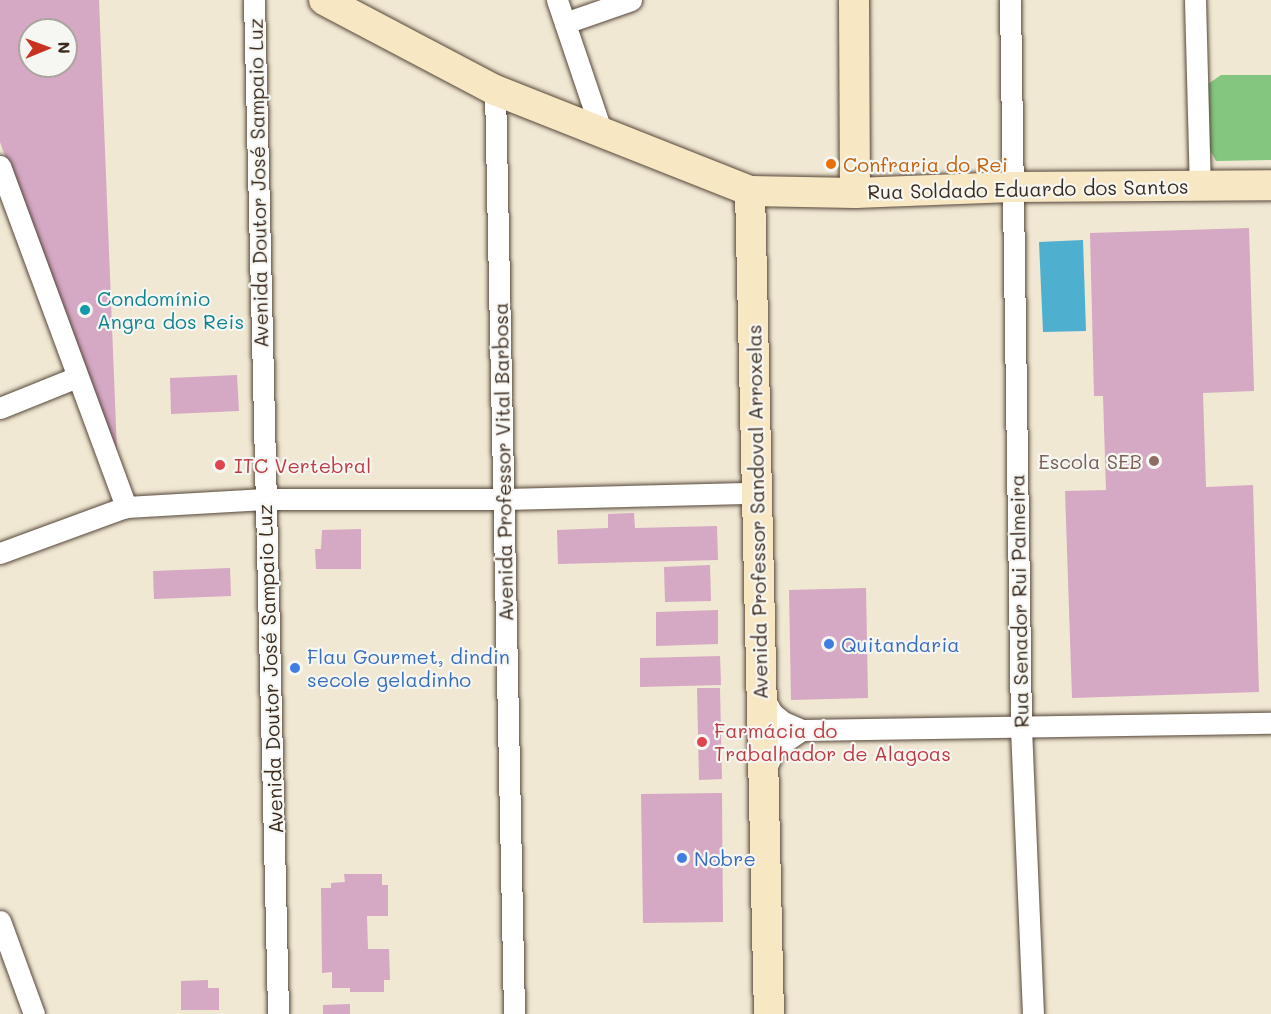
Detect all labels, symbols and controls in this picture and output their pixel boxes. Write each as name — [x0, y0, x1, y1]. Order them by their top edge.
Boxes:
north arrow — [18, 18, 78, 78]
street label: Avenida Doutor José Sampaio Luz — [243, 18, 273, 348]
text: N — [54, 41, 75, 54]
place label: Confraria do Rei — [843, 152, 1008, 176]
marker: Confraria do Rei — [824, 157, 838, 171]
street label: Rua Soldado Eduardo dos Santos — [867, 174, 1189, 204]
place label: Condomínio Angra dos Reis — [97, 286, 244, 333]
street label: Avenida Professor Vital Barbosa — [488, 302, 518, 622]
marker: Condomínio Angra dos Reis — [78, 303, 92, 317]
street label: Avenida Professor Sandoval Arroxelas — [742, 324, 772, 700]
place label: Escola SEB — [1038, 449, 1142, 473]
place label: ITC Vertebral — [234, 453, 371, 477]
marker: Escola SEB — [1147, 454, 1161, 468]
marker: ITC Vertebral — [211, 456, 229, 474]
street label: Rua Senador Rui Palmeira — [1005, 474, 1033, 728]
street label: Avenida Doutor José Sampaio Luz — [252, 504, 288, 834]
place label: Quitandaria — [841, 632, 960, 656]
marker: Quitandaria — [822, 637, 836, 651]
place label: Flau Gourmet, dindin secole geladinho — [307, 644, 510, 691]
marker: Flau Gourmet, dindin secole geladinho — [288, 661, 302, 675]
place label: Farmácia do Trabalhador de Alagoas — [714, 718, 951, 765]
marker: Farmácia do Trabalhador de Alagoas — [695, 735, 709, 749]
place label: Nobre — [694, 846, 756, 870]
marker: Nobre — [675, 851, 689, 865]

